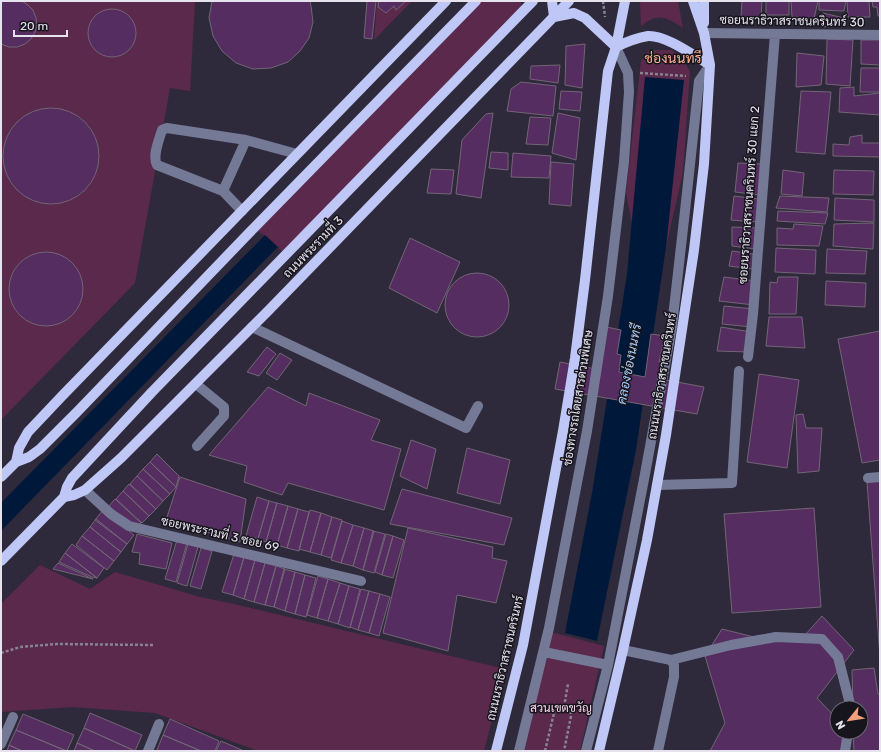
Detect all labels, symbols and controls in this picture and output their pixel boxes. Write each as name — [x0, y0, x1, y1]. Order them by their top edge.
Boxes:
scale bar — [14, 12, 67, 38]
street label: ซอยนราธิวาสราชนครินทร์ 30 — [720, 12, 864, 29]
text: 20 m — [20, 19, 48, 33]
district label: ช่องนนทรี — [645, 49, 702, 67]
street label: ซอยนราธิวาสราชนครินทร์ 30 แยก 2 — [735, 105, 762, 284]
street label: ถนนพระรามที่ 3 — [277, 211, 346, 281]
street label: ถนนนราธิวาสราชนครินทร์ — [644, 311, 679, 440]
water label: คลองช่องนนทรี — [612, 321, 644, 406]
street label: ช่องทางรถโดยสารด่วนพิเศษ — [559, 328, 596, 467]
street label: ซอยพระรามที่ 3 ซอย 69 — [160, 510, 281, 554]
street label: ถนนนราธิวาสราชนครินทร์ — [483, 594, 526, 722]
north arrow — [829, 700, 869, 740]
park label: สวนเขตขวัญ — [530, 701, 592, 715]
text: N — [833, 718, 848, 731]

